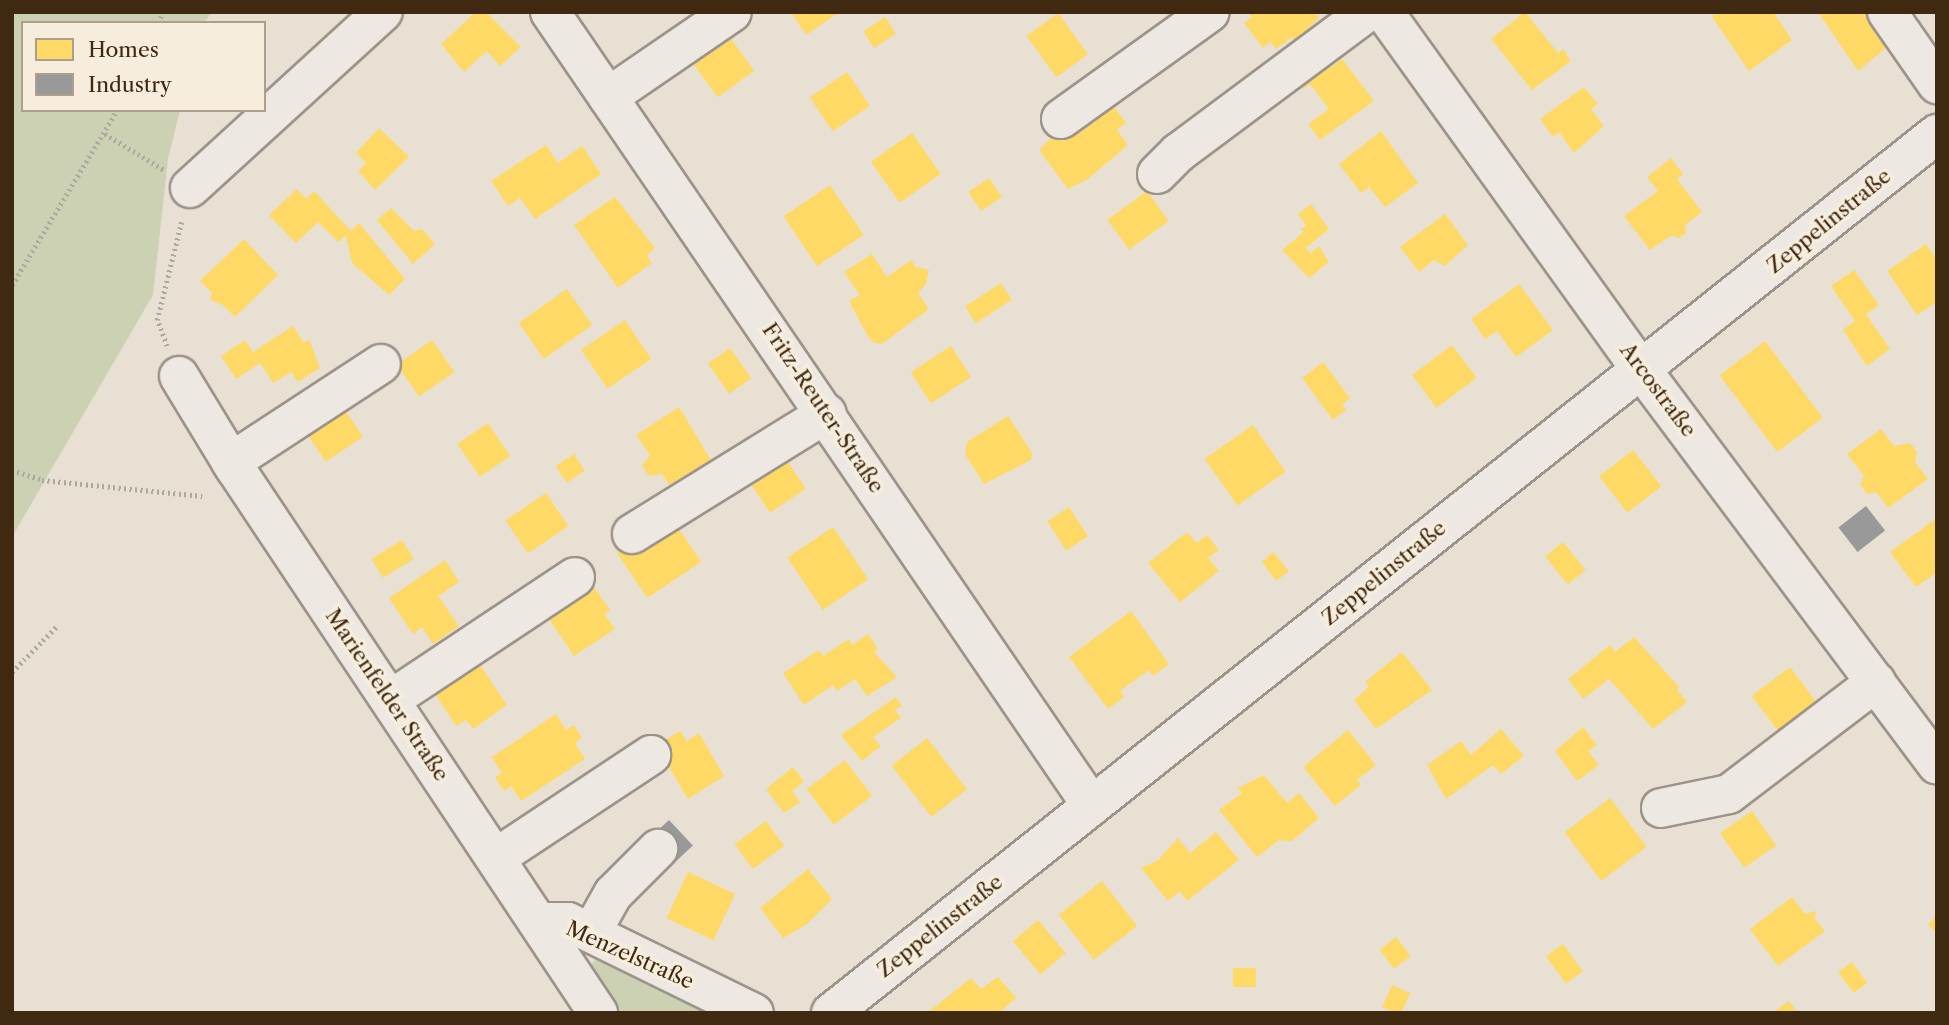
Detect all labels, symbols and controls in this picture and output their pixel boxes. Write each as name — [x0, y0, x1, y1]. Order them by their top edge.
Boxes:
legend — [21, 21, 266, 112]
text: Homes — [88, 37, 159, 62]
text: Industry — [88, 72, 172, 97]
street label: Zeppelinstraße — [1762, 163, 1896, 279]
street label: Fritz-Reuter-Straße — [757, 318, 889, 498]
street label: Arcostraße — [1615, 338, 1701, 442]
street label: Zeppelinstraße — [1317, 515, 1451, 631]
street label: Marienfelder Straße — [320, 604, 454, 786]
street label: Zeppelinstraße — [872, 869, 1008, 983]
street label: Menzelstraße — [562, 916, 698, 994]

